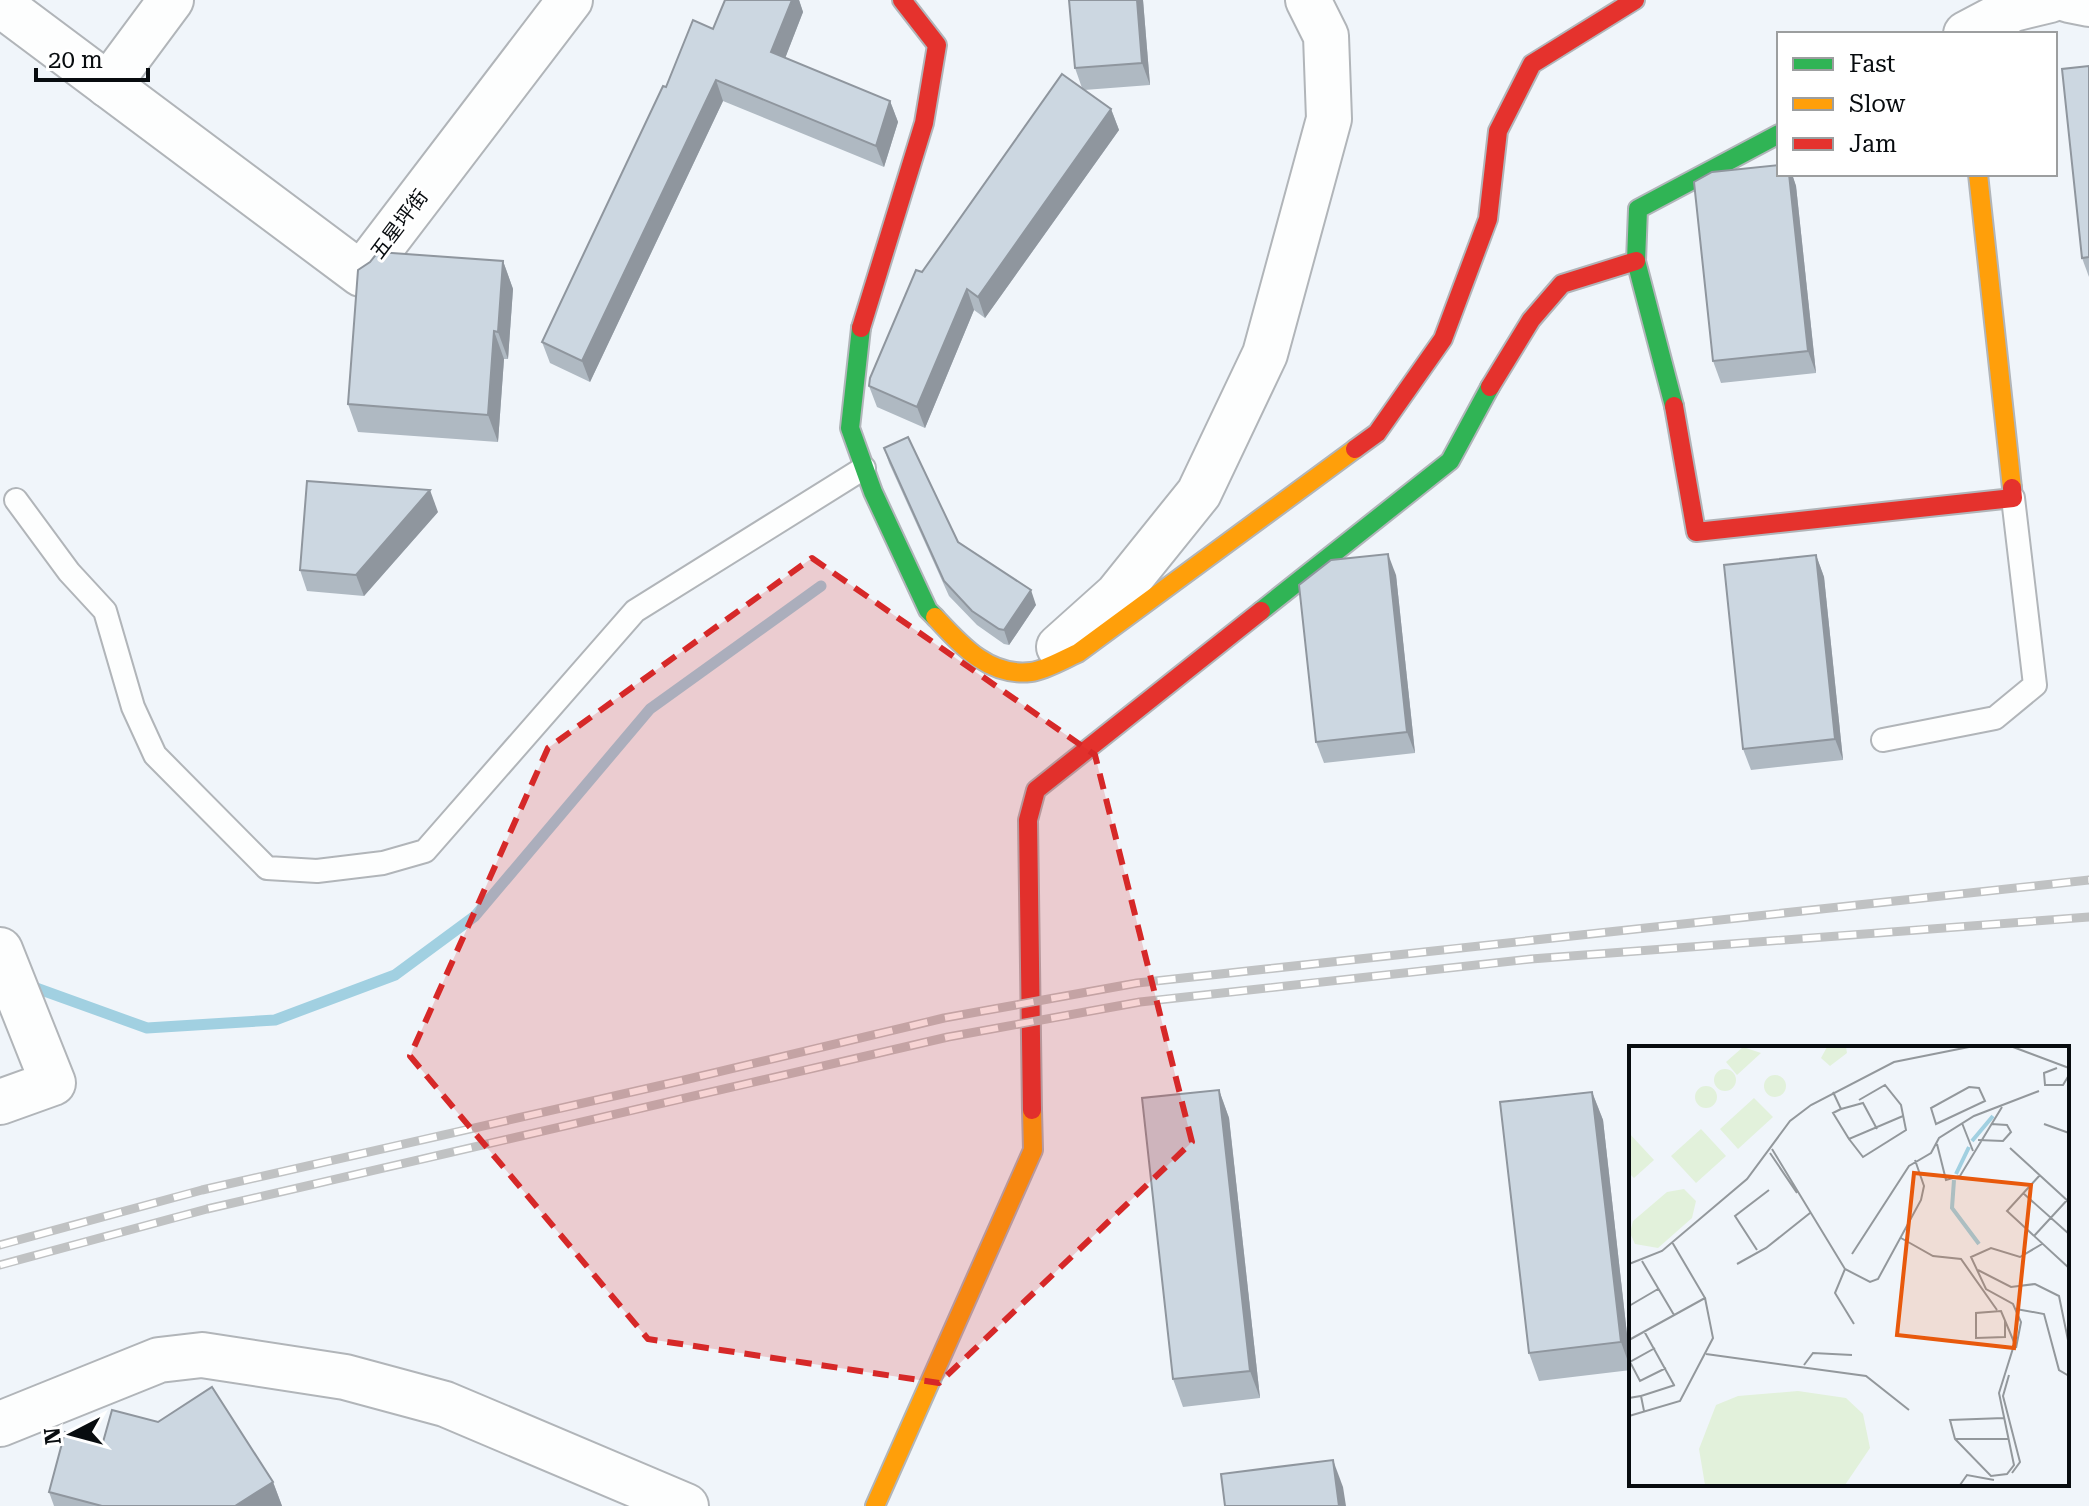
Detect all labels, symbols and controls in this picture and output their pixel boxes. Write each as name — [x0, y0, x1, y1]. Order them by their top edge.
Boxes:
scale bar — [36, 32, 148, 82]
legend — [1777, 32, 2057, 176]
text: 20 m — [48, 46, 103, 74]
text: Fast — [1849, 50, 1896, 78]
text: Slow — [1849, 90, 1906, 118]
text: Jam — [1849, 130, 1897, 158]
street label: 五星坪街 — [365, 185, 433, 263]
inset map — [1629, 1046, 2069, 1486]
north arrow — [32, 1394, 112, 1474]
text: N — [39, 1426, 66, 1446]

